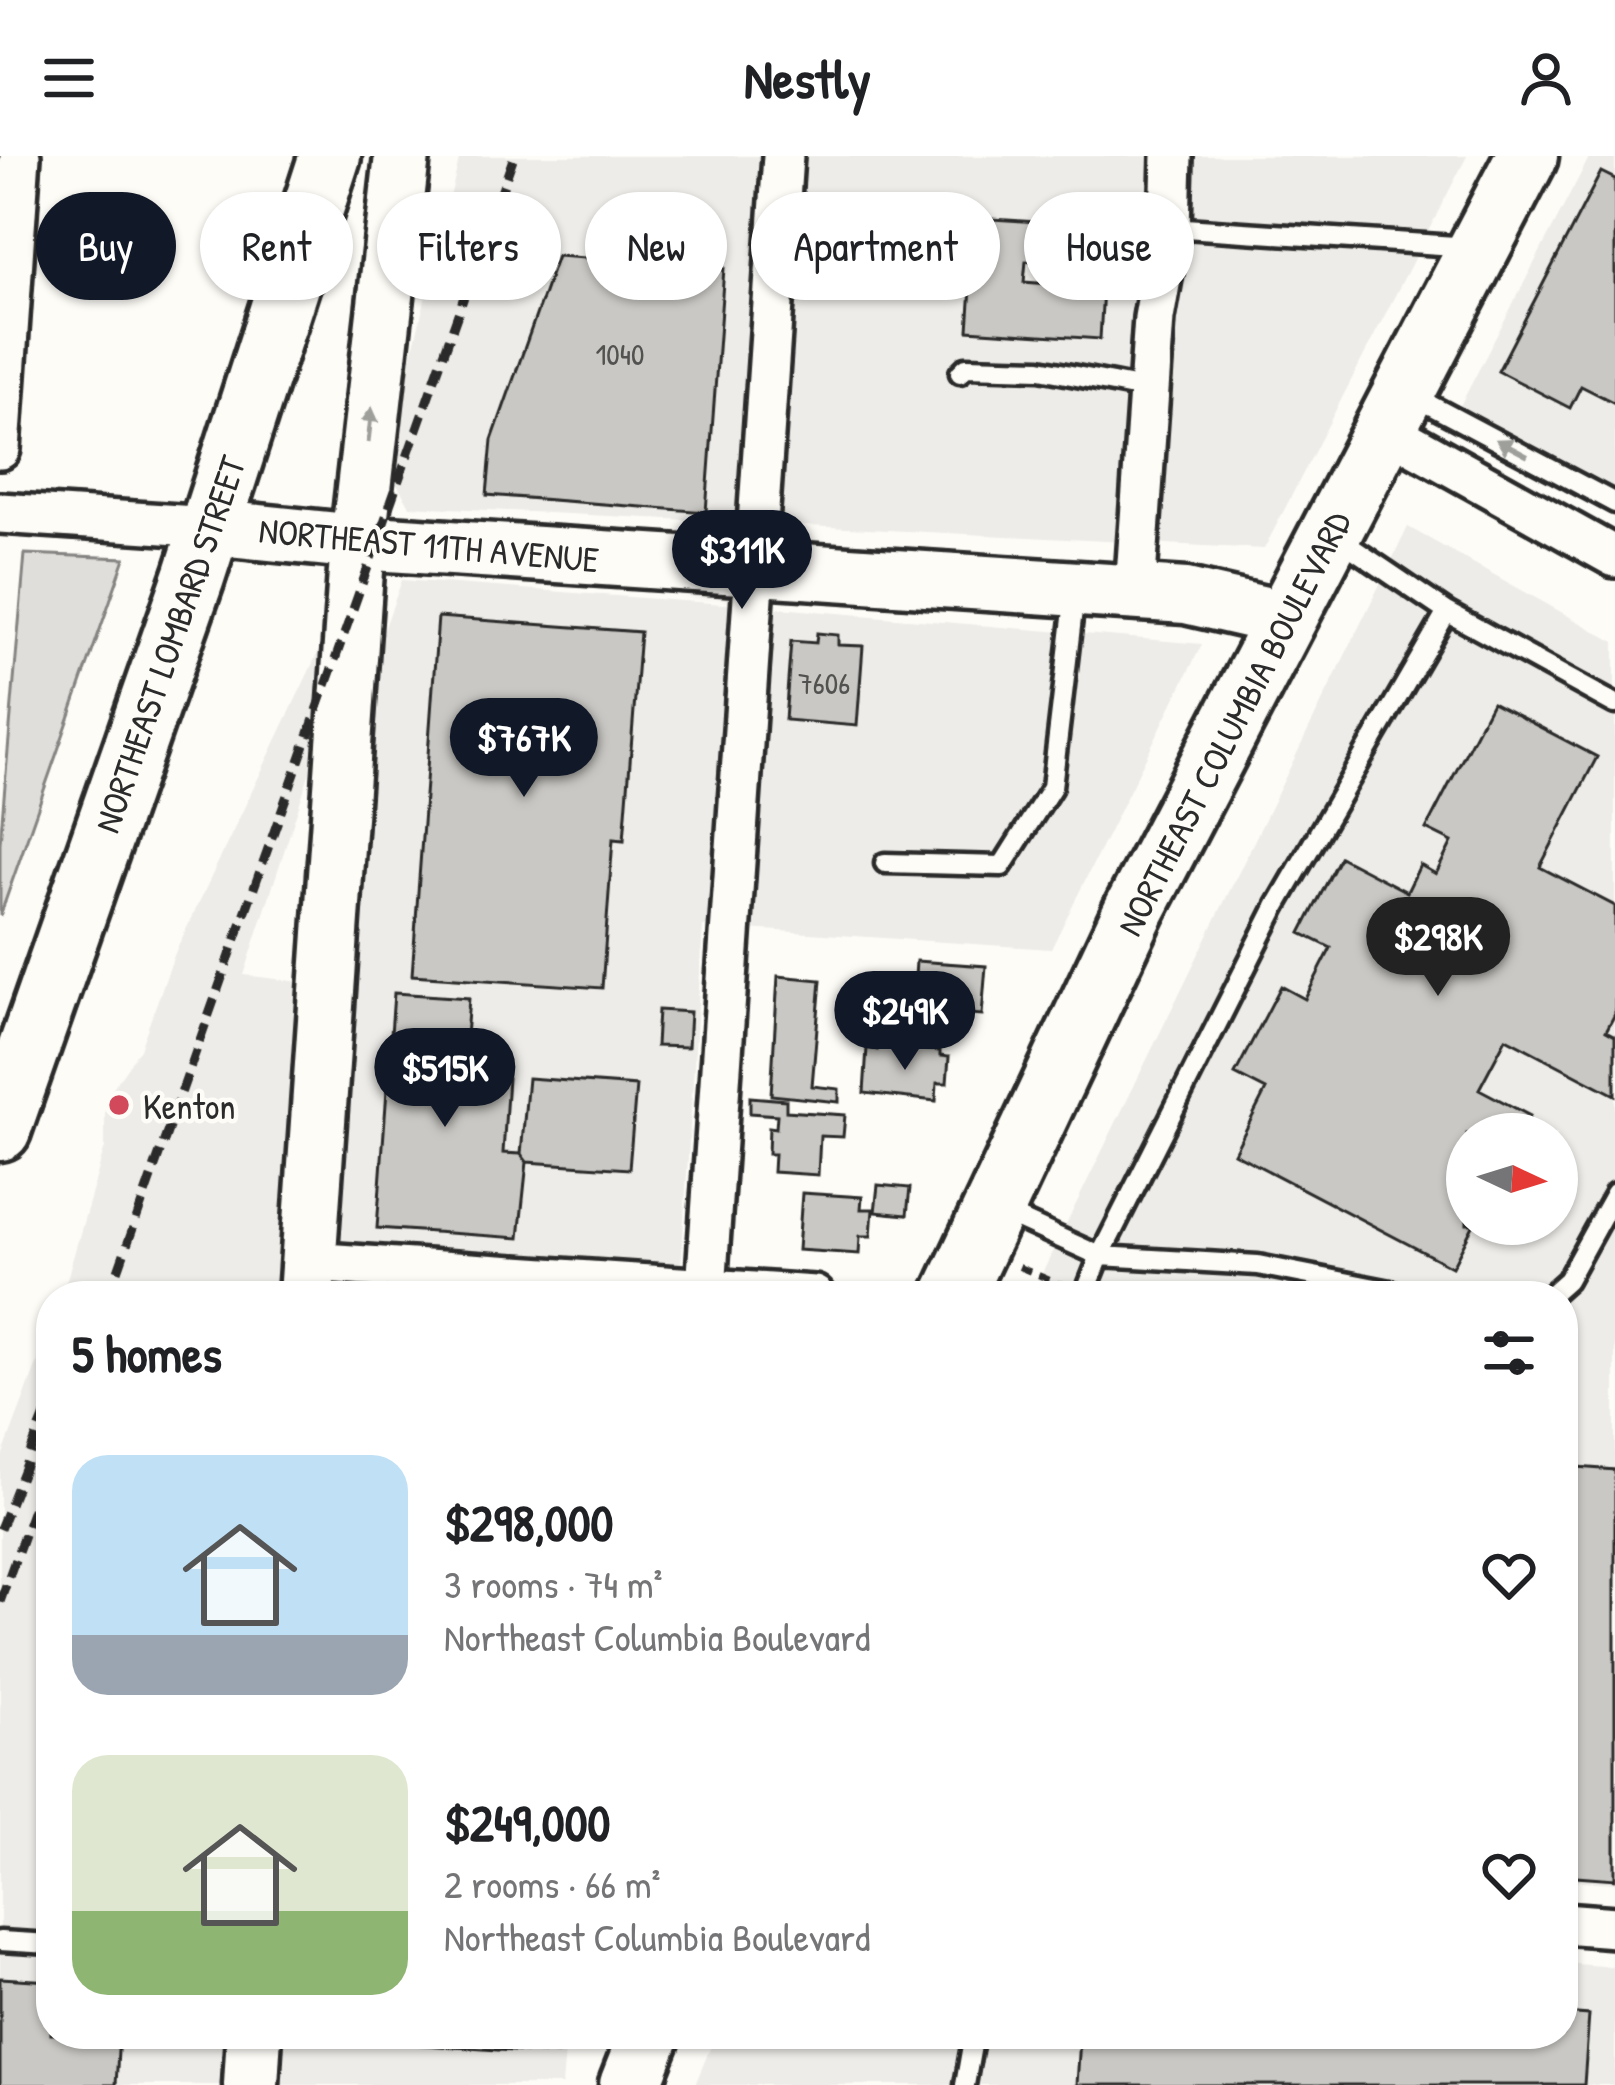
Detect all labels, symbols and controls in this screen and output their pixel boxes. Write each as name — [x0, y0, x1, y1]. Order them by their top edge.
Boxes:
text: Nestly — [744, 42, 871, 115]
icon: menu — [36, 45, 102, 111]
icon: person — [1513, 45, 1579, 111]
chip: Buy — [36, 192, 176, 300]
chip: Rent — [200, 192, 353, 300]
chip: Filters — [377, 192, 561, 300]
chip: New — [585, 192, 727, 300]
chip: Apartment — [751, 192, 1000, 300]
chip: House — [1024, 192, 1194, 300]
house number: 1040 — [595, 334, 645, 374]
one-way arrow — [361, 406, 380, 444]
one-way arrow — [1494, 439, 1529, 459]
street label: NORTHEAST LOMBARD STREET — [82, 448, 257, 839]
street label: NORTHEAST COLUMBIA BOULEVARD — [1105, 503, 1361, 943]
street label: NORTHEAST 11TH AVENUE — [257, 505, 601, 583]
pin: $311K — [658, 510, 826, 612]
text: $311K — [699, 522, 785, 575]
house number: 7606 — [798, 663, 850, 703]
pin: $767K — [440, 698, 608, 800]
text: $767K — [477, 710, 571, 763]
pin: $298K — [1354, 897, 1522, 999]
text: $298K — [1393, 909, 1483, 962]
pin: $249K — [821, 971, 989, 1073]
text: $249K — [861, 983, 949, 1036]
pin: $515K — [361, 1028, 529, 1130]
text: $515K — [401, 1040, 489, 1093]
place label: Kenton — [143, 1081, 236, 1130]
marker: Kenton — [106, 1092, 132, 1118]
north arrow — [1446, 1113, 1578, 1245]
map controls — [1446, 1113, 1578, 1245]
text: 5 homes — [72, 1319, 222, 1388]
icon: filters — [1476, 1320, 1542, 1386]
text: $298,000 — [444, 1488, 613, 1557]
icon: home — [168, 1503, 312, 1647]
icon: heart — [1476, 1542, 1542, 1608]
text: 3 rooms · 74 m² — [444, 1557, 663, 1610]
text: Northeast Columbia Boulevard — [444, 1610, 870, 1663]
text: $249,000 — [444, 1788, 610, 1857]
icon: home — [168, 1803, 312, 1947]
icon: heart — [1476, 1842, 1542, 1908]
text: 2 rooms · 66 m² — [444, 1857, 661, 1910]
text: Northeast Columbia Boulevard — [444, 1910, 870, 1963]

